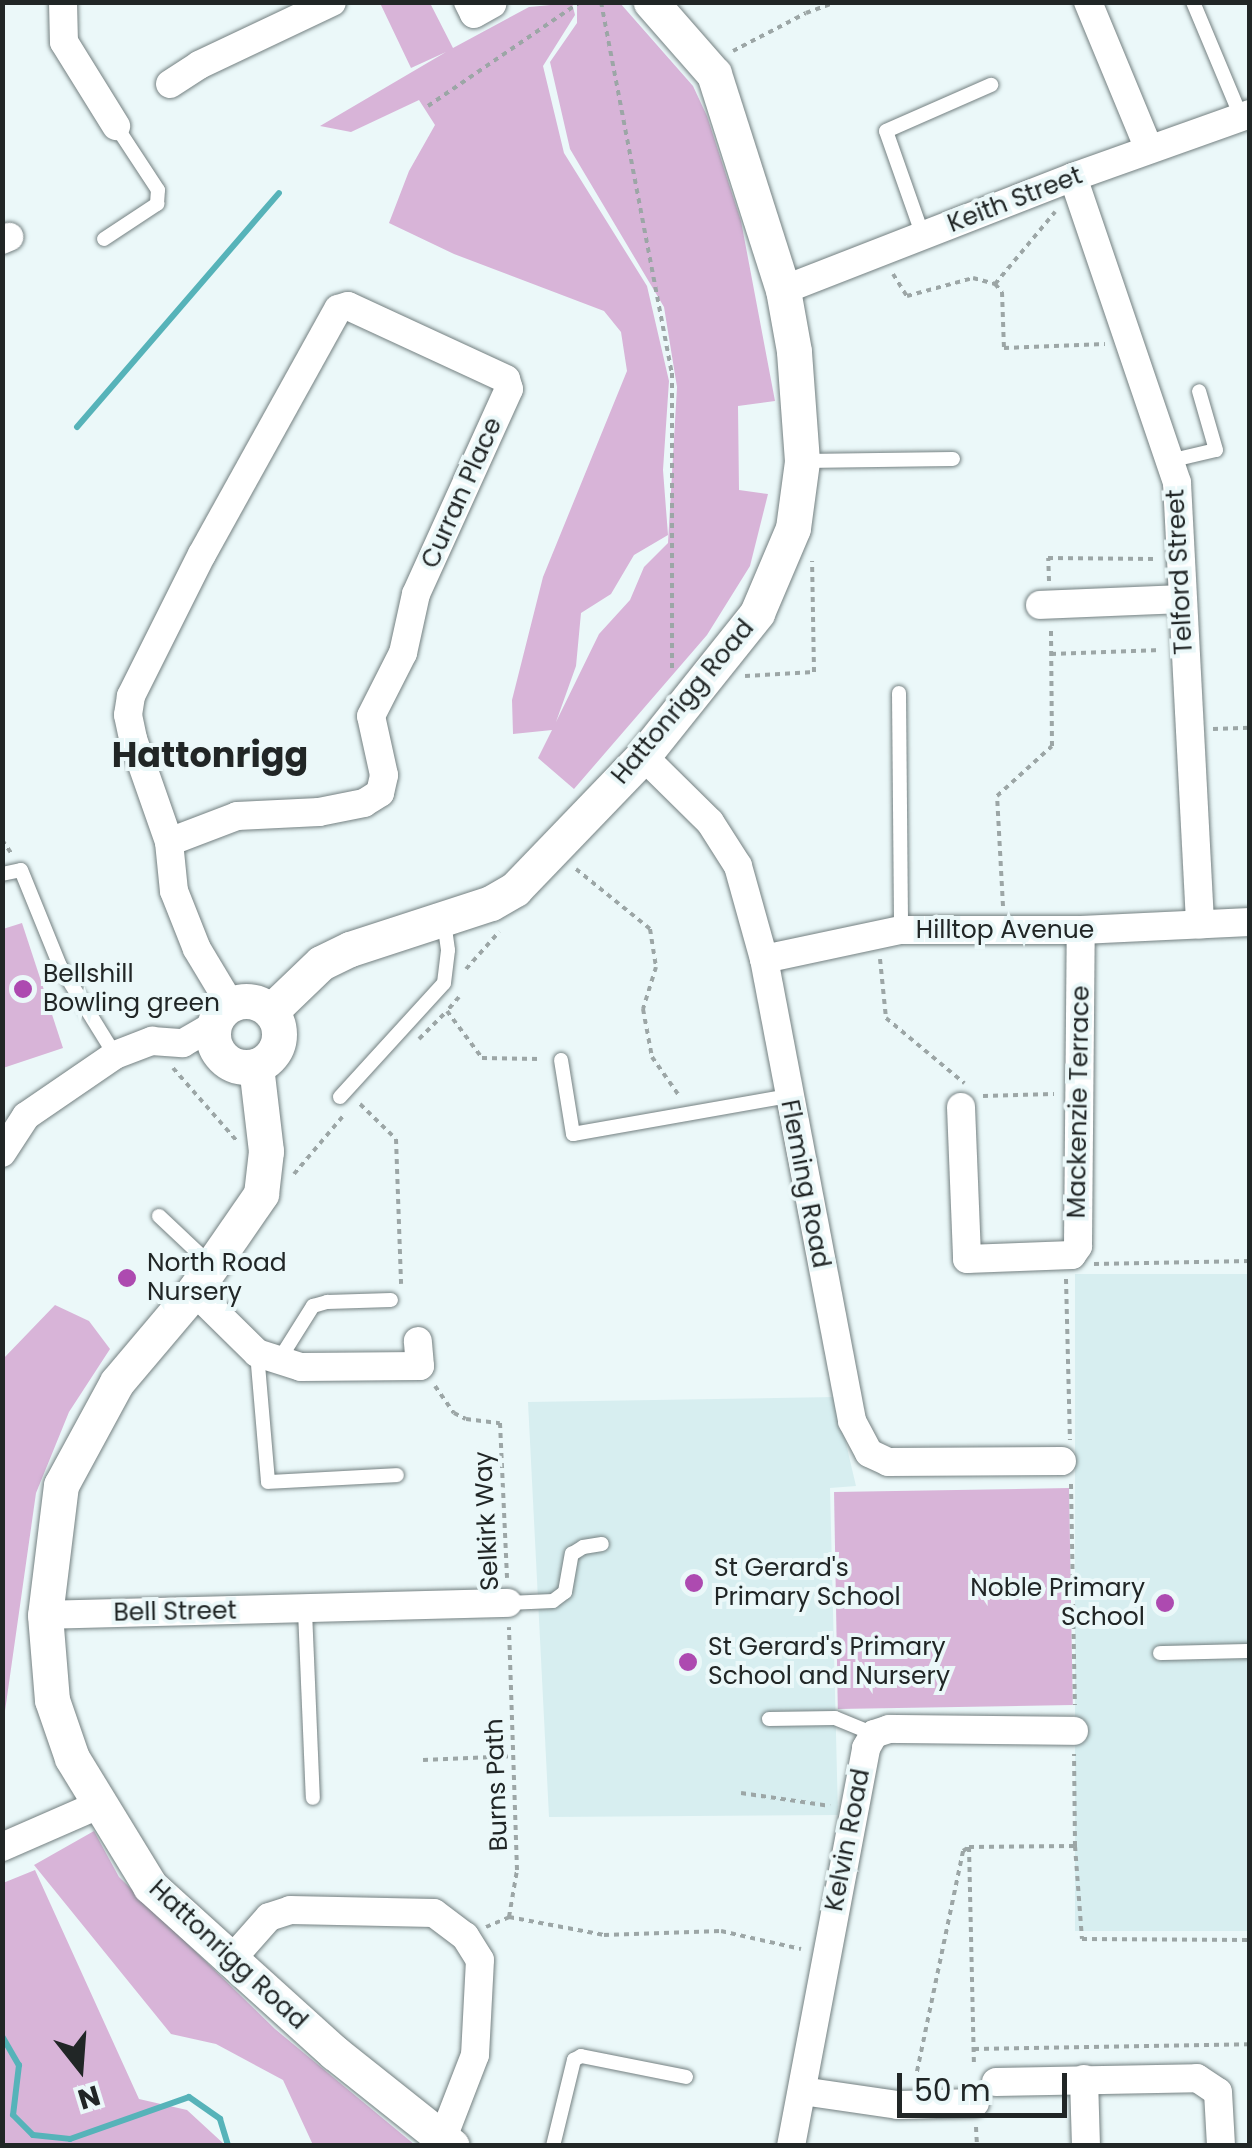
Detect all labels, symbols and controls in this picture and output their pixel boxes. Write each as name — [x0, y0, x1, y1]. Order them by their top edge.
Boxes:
street label: Keith Street — [944, 161, 1086, 239]
street label: Curran Place — [415, 413, 509, 573]
street label: Telford Street — [1161, 489, 1199, 655]
street label: Hattonrigg Road — [606, 614, 760, 790]
district label: Hattonrigg — [112, 734, 308, 776]
street label: Hilltop Avenue — [916, 915, 1094, 945]
place label: Bellshill Bowling green — [43, 960, 220, 1019]
marker: Bellshill Bowling green — [12, 978, 34, 1000]
street label: Mackenzie Terrace — [1062, 985, 1096, 1219]
street label: Fleming Road — [774, 1097, 836, 1271]
place label: North Road Nursery — [147, 1249, 287, 1308]
marker: North Road Nursery — [116, 1267, 138, 1289]
street label: Selkirk Way — [468, 1451, 506, 1591]
place label: St Gerard's Primary School — [714, 1554, 901, 1613]
marker: St Gerard's Primary School — [683, 1572, 705, 1594]
place label: Noble Primary School — [970, 1574, 1145, 1633]
marker: Noble Primary School — [1154, 1592, 1176, 1614]
street label: Bell Street — [113, 1596, 237, 1628]
place label: St Gerard's Primary School and Nursery — [708, 1633, 950, 1692]
marker: St Gerard's Primary School and Nursery — [677, 1651, 699, 1673]
street label: Burns Path — [480, 1718, 514, 1852]
street label: Kelvin Road — [819, 1766, 877, 1914]
street label: Hattonrigg Road — [143, 1874, 313, 2036]
north arrow — [30, 2018, 130, 2118]
scale bar — [902, 2053, 1072, 2115]
text: 50 m — [914, 2069, 991, 2112]
text: N — [73, 2075, 105, 2119]

